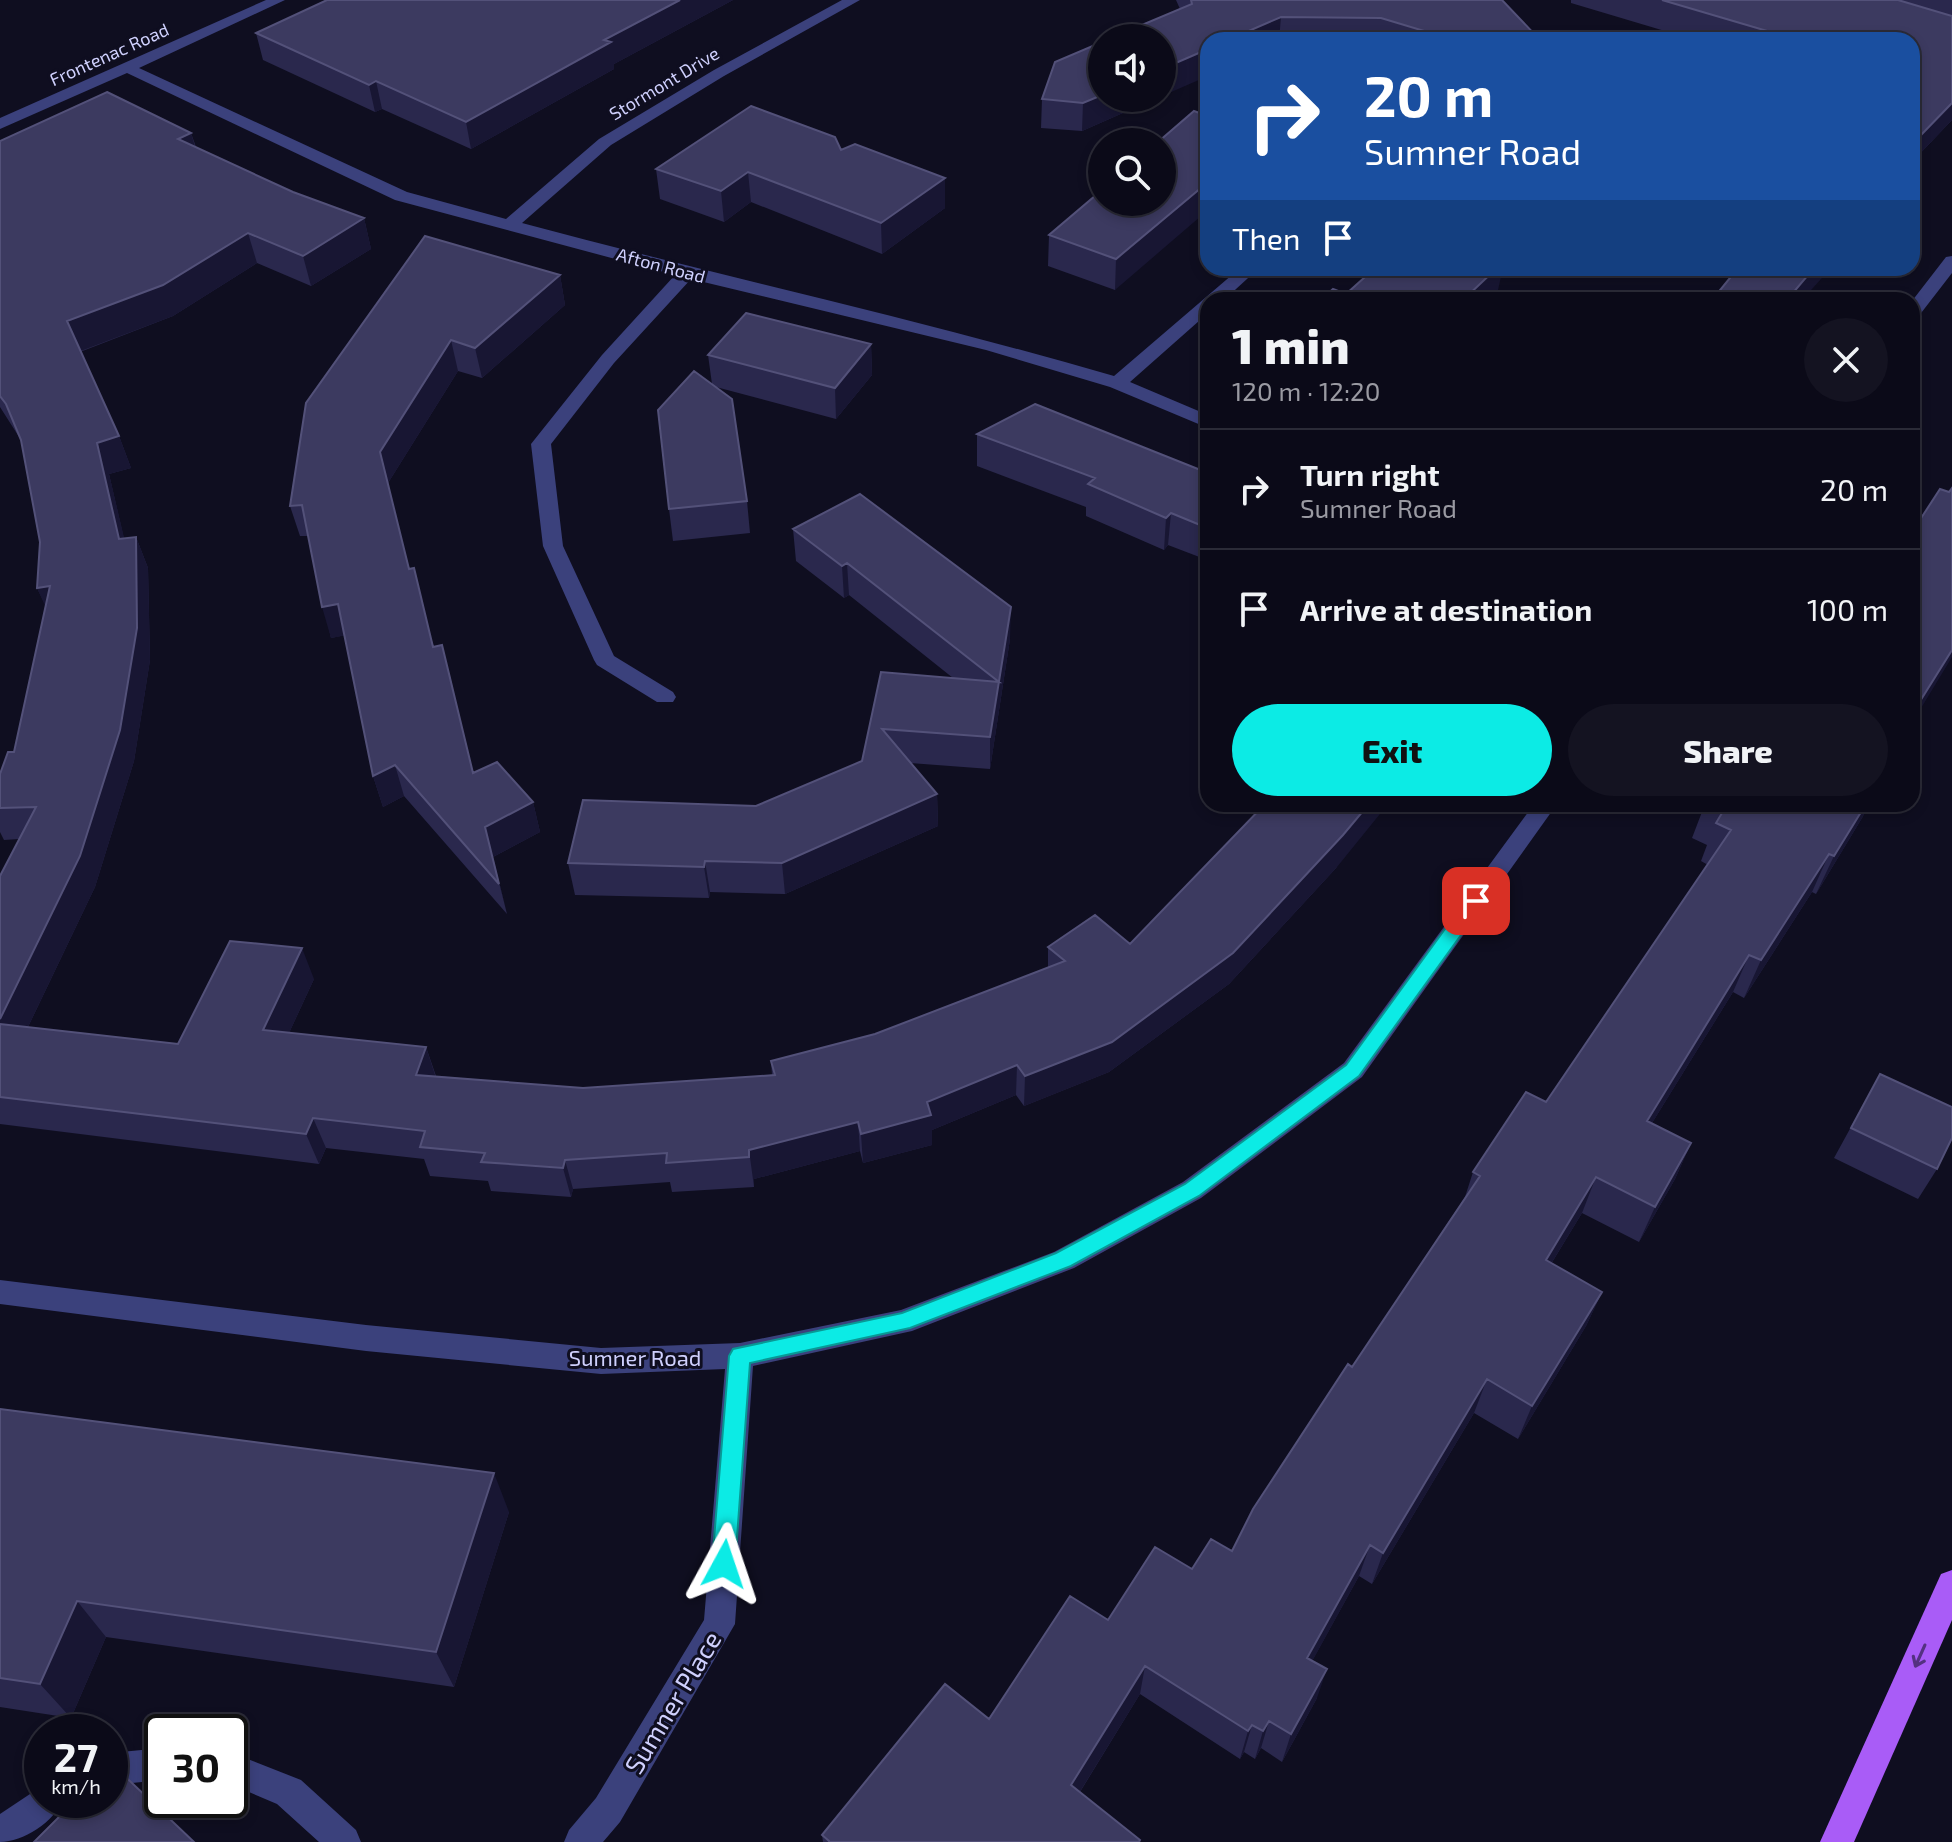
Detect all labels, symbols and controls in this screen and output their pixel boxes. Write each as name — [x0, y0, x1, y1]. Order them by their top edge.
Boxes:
street label: Frontenac Road — [46, 18, 172, 90]
map controls — [1088, 24, 1176, 216]
button: sound — [1088, 24, 1176, 112]
street label: Stormont Drive — [605, 42, 723, 124]
text: 20 m — [1364, 61, 1493, 128]
icon: right — [1232, 64, 1336, 168]
button: search — [1088, 128, 1176, 216]
text: Sumner Road — [1364, 129, 1581, 172]
icon: arrive — [1316, 216, 1360, 260]
text: Then — [1232, 220, 1300, 256]
street label: Afton Road — [614, 243, 708, 287]
text: 1 min — [1232, 316, 1350, 374]
button: close — [1804, 318, 1888, 402]
text: 120 m · 12:20 — [1232, 375, 1380, 406]
text: Turn right — [1300, 456, 1440, 492]
icon: right — [1232, 467, 1276, 511]
text: 20 m — [1820, 471, 1888, 507]
text: Sumner Road — [1300, 492, 1457, 523]
icon: arrive — [1232, 587, 1276, 631]
text: Arrive at destination — [1300, 591, 1592, 627]
text: 100 m — [1807, 591, 1888, 627]
button: Exit — [1232, 704, 1552, 796]
button: Share — [1568, 704, 1888, 796]
pin — [1442, 867, 1510, 935]
icon: arrive — [1454, 879, 1498, 923]
street label: Sumner Road — [569, 1344, 701, 1370]
position arrow — [682, 1522, 766, 1606]
street label: Sumner Place — [617, 1625, 727, 1779]
one-way arrow — [1912, 1644, 1927, 1668]
speed limit sign: 30 — [144, 1714, 248, 1818]
text: 27 — [54, 1732, 98, 1780]
text: km/h — [51, 1774, 101, 1798]

